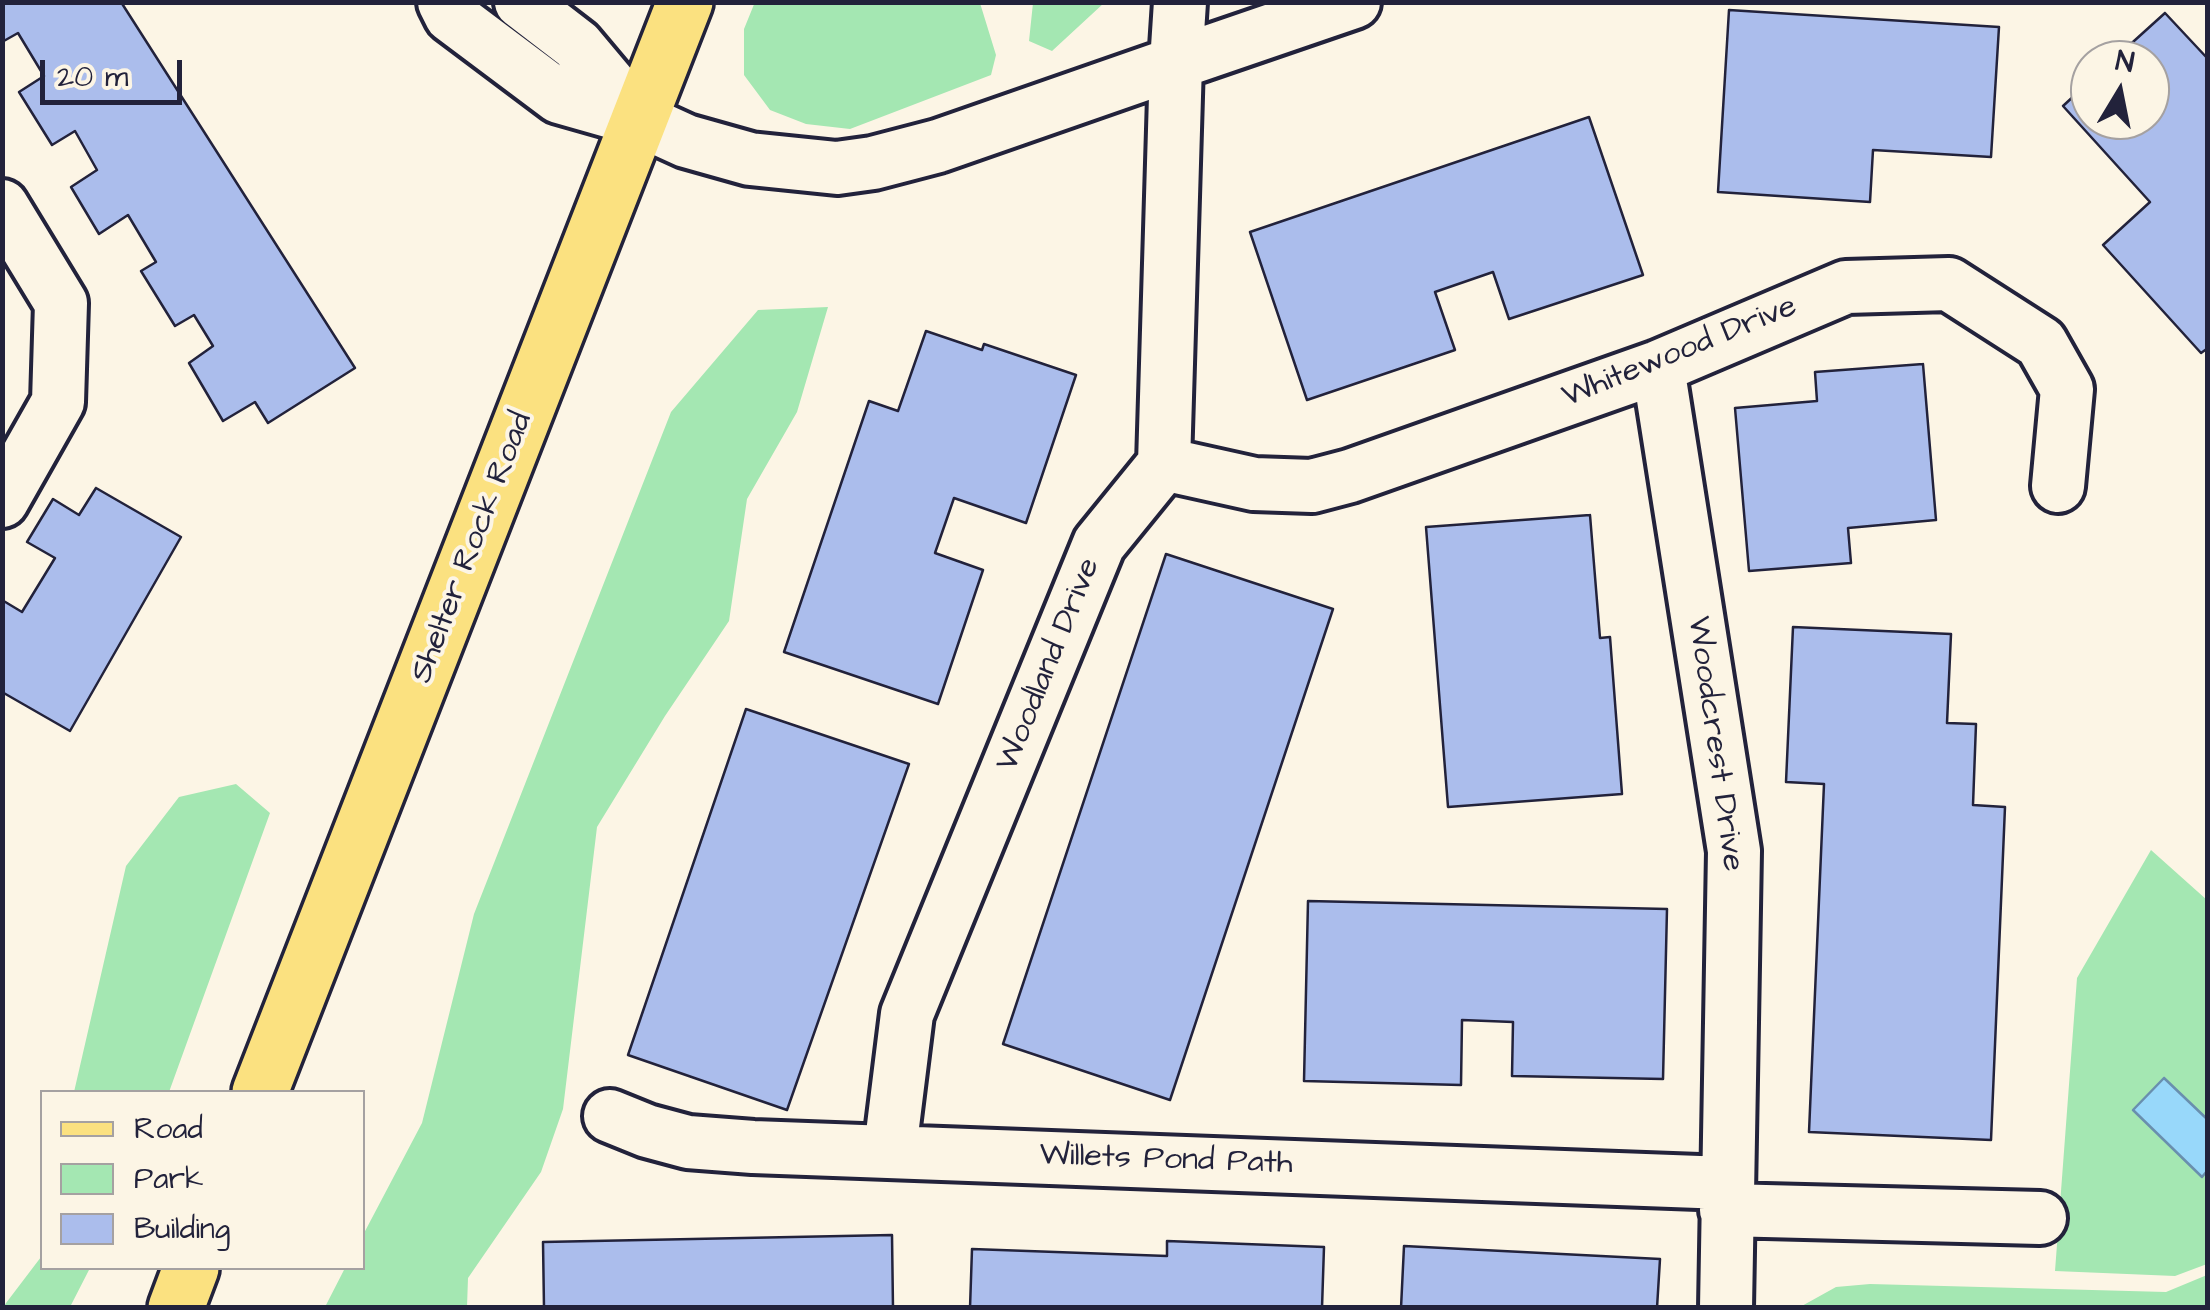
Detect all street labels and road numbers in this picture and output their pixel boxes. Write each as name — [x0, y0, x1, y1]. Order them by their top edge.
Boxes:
street label: Whitewood Drive — [1557, 289, 1803, 417]
street label: Shelter Rock Road — [404, 407, 542, 689]
street label: Woodland Drive — [990, 553, 1110, 777]
street label: Woodcrest Drive — [1677, 614, 1751, 874]
street label: Willets Pond Path — [1039, 1137, 1293, 1185]

